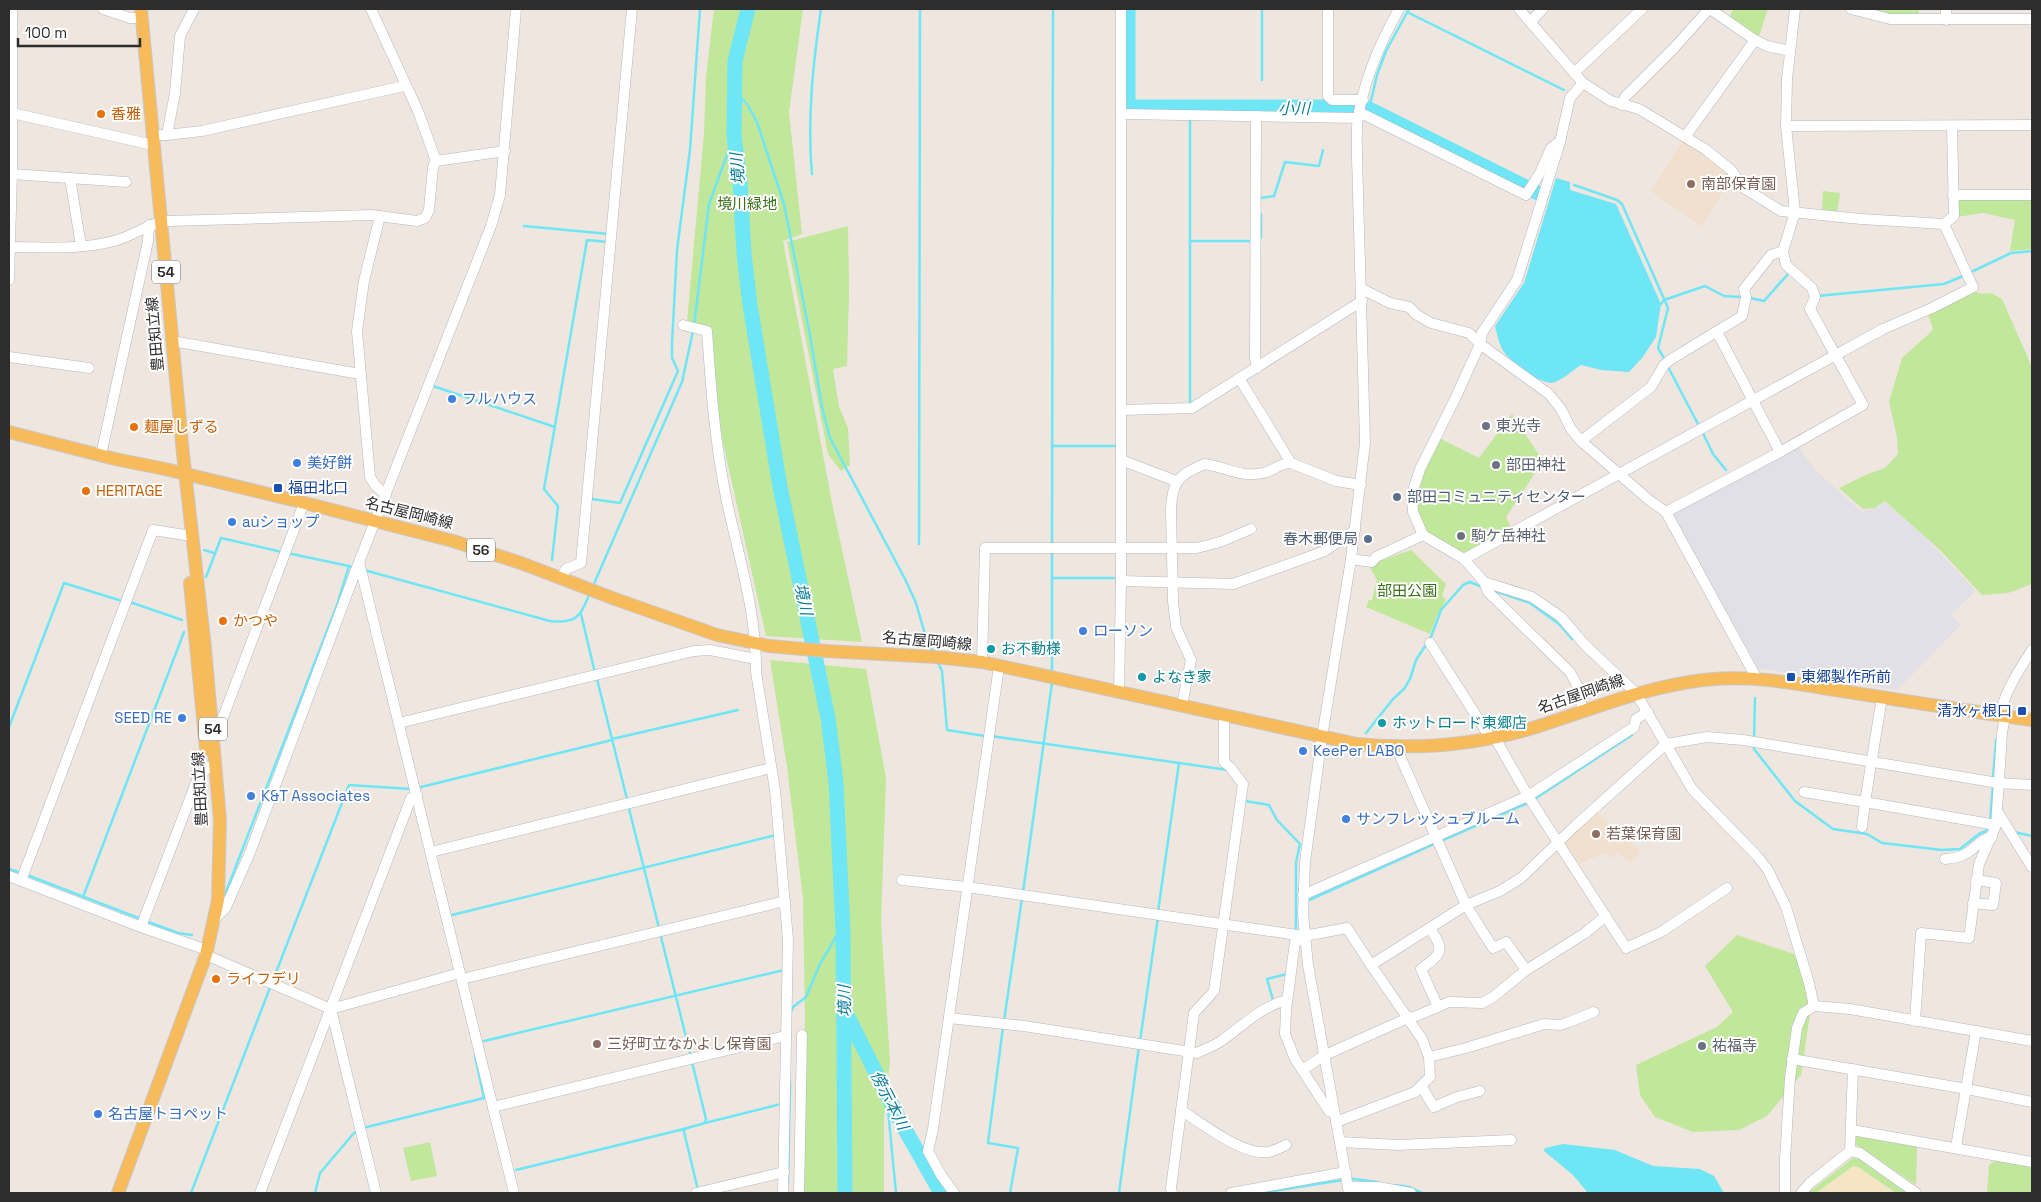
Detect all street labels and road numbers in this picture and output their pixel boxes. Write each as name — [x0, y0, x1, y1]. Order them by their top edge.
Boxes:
road number: 54 — [152, 260, 180, 284]
street label: 豊田知立線 — [142, 296, 167, 372]
street label: 名古屋岡崎線 — [363, 492, 455, 533]
road number: 56 — [467, 538, 495, 562]
street label: 名古屋岡崎線 — [881, 627, 973, 654]
street label: 名古屋岡崎線 — [1535, 670, 1626, 717]
road number: 54 — [199, 718, 227, 741]
street label: 豊田知立線 — [188, 751, 211, 827]

